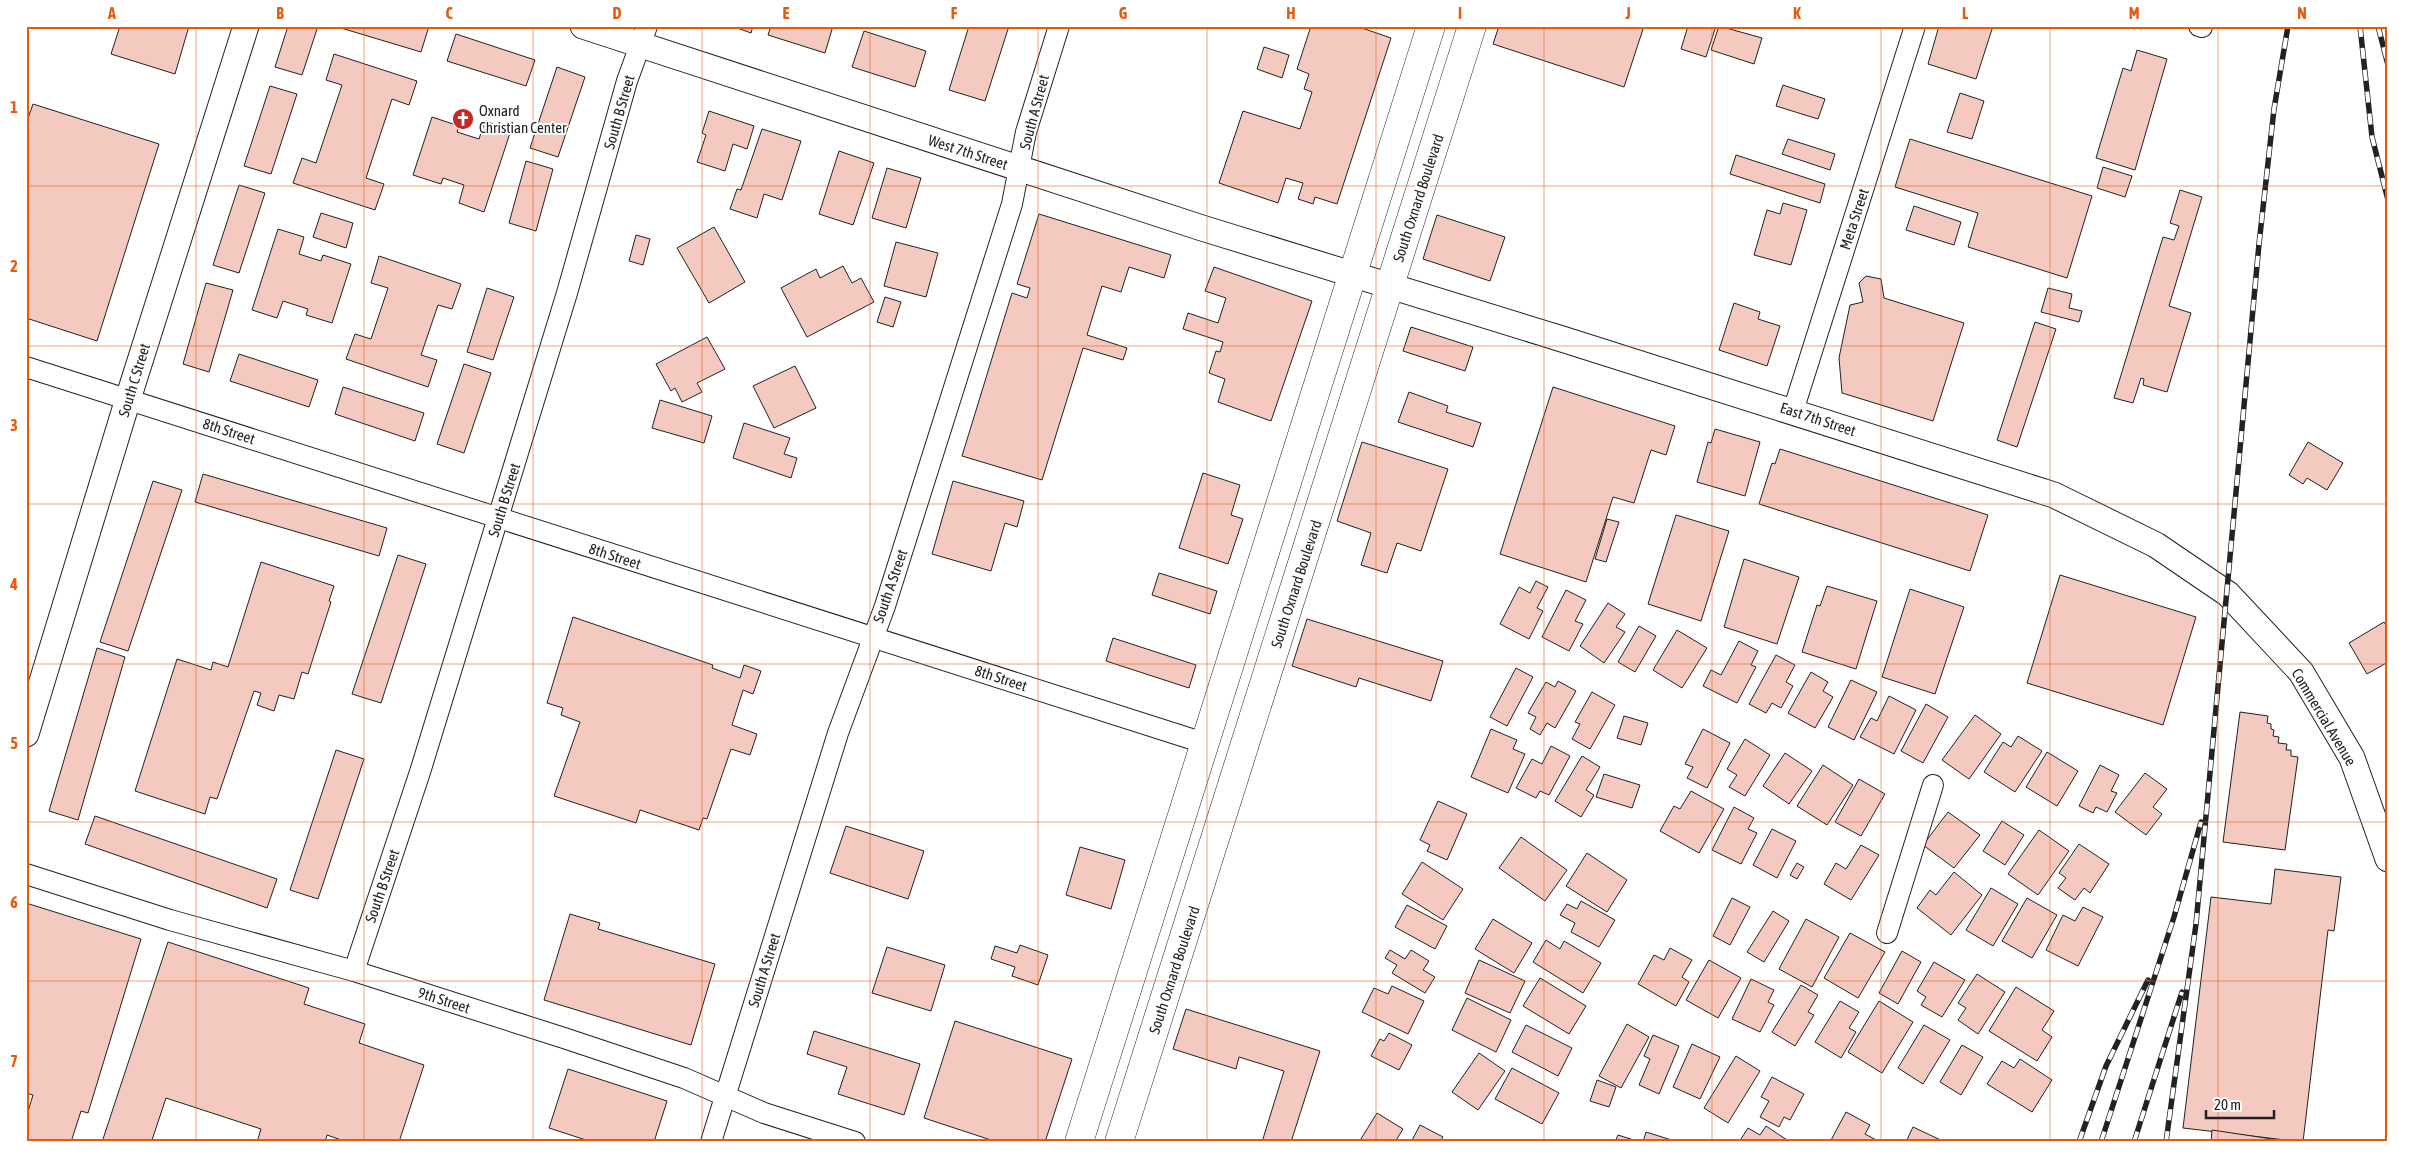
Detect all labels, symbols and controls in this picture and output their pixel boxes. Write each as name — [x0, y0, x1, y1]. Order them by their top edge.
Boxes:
text: A — [107, 4, 116, 22]
text: B — [276, 4, 284, 22]
text: C — [445, 4, 453, 22]
text: D — [613, 4, 622, 22]
text: E — [783, 4, 790, 22]
text: F — [951, 4, 958, 22]
text: G — [1119, 4, 1128, 22]
text: H — [1286, 4, 1296, 22]
text: I — [1458, 4, 1462, 22]
text: J — [1624, 4, 1631, 22]
text: K — [1793, 4, 1801, 22]
text: L — [1962, 4, 1969, 22]
text: M — [2129, 4, 2139, 22]
text: N — [2297, 4, 2307, 22]
street label: South B Street — [600, 73, 638, 151]
street label: South A Street — [1016, 73, 1052, 151]
text: 1 — [10, 98, 18, 116]
place label: Oxnard Christian Center — [479, 102, 567, 136]
church icon: Oxnard Christian Center — [451, 107, 475, 131]
street label: West 7th Street — [926, 131, 1010, 173]
street label: South Oxnard Boulevard — [1389, 132, 1447, 264]
street label: Meta Street — [1836, 186, 1872, 252]
text: 2 — [10, 257, 18, 275]
street label: South C Street — [115, 341, 153, 419]
street label: East 7th Street — [1778, 399, 1858, 439]
street label: 8th Street — [201, 415, 257, 447]
text: 3 — [10, 416, 18, 434]
street label: South B Street — [485, 461, 523, 539]
street label: South Oxnard Boulevard — [1267, 518, 1325, 650]
street label: 8th Street — [587, 540, 643, 572]
street label: South A Street — [869, 547, 911, 625]
text: 4 — [9, 575, 18, 593]
street label: 8th Street — [973, 662, 1029, 694]
street label: Commercial Avenue — [2288, 665, 2360, 769]
text: 5 — [10, 734, 18, 752]
street label: South B Street — [362, 847, 402, 925]
text: 6 — [10, 893, 18, 911]
street label: South Oxnard Boulevard — [1145, 904, 1203, 1036]
street label: South A Street — [745, 931, 783, 1009]
street label: 9th Street — [416, 984, 472, 1016]
text: 7 — [10, 1052, 18, 1070]
scale bar — [2206, 1088, 2274, 1120]
text: 20 m — [2214, 1096, 2241, 1113]

